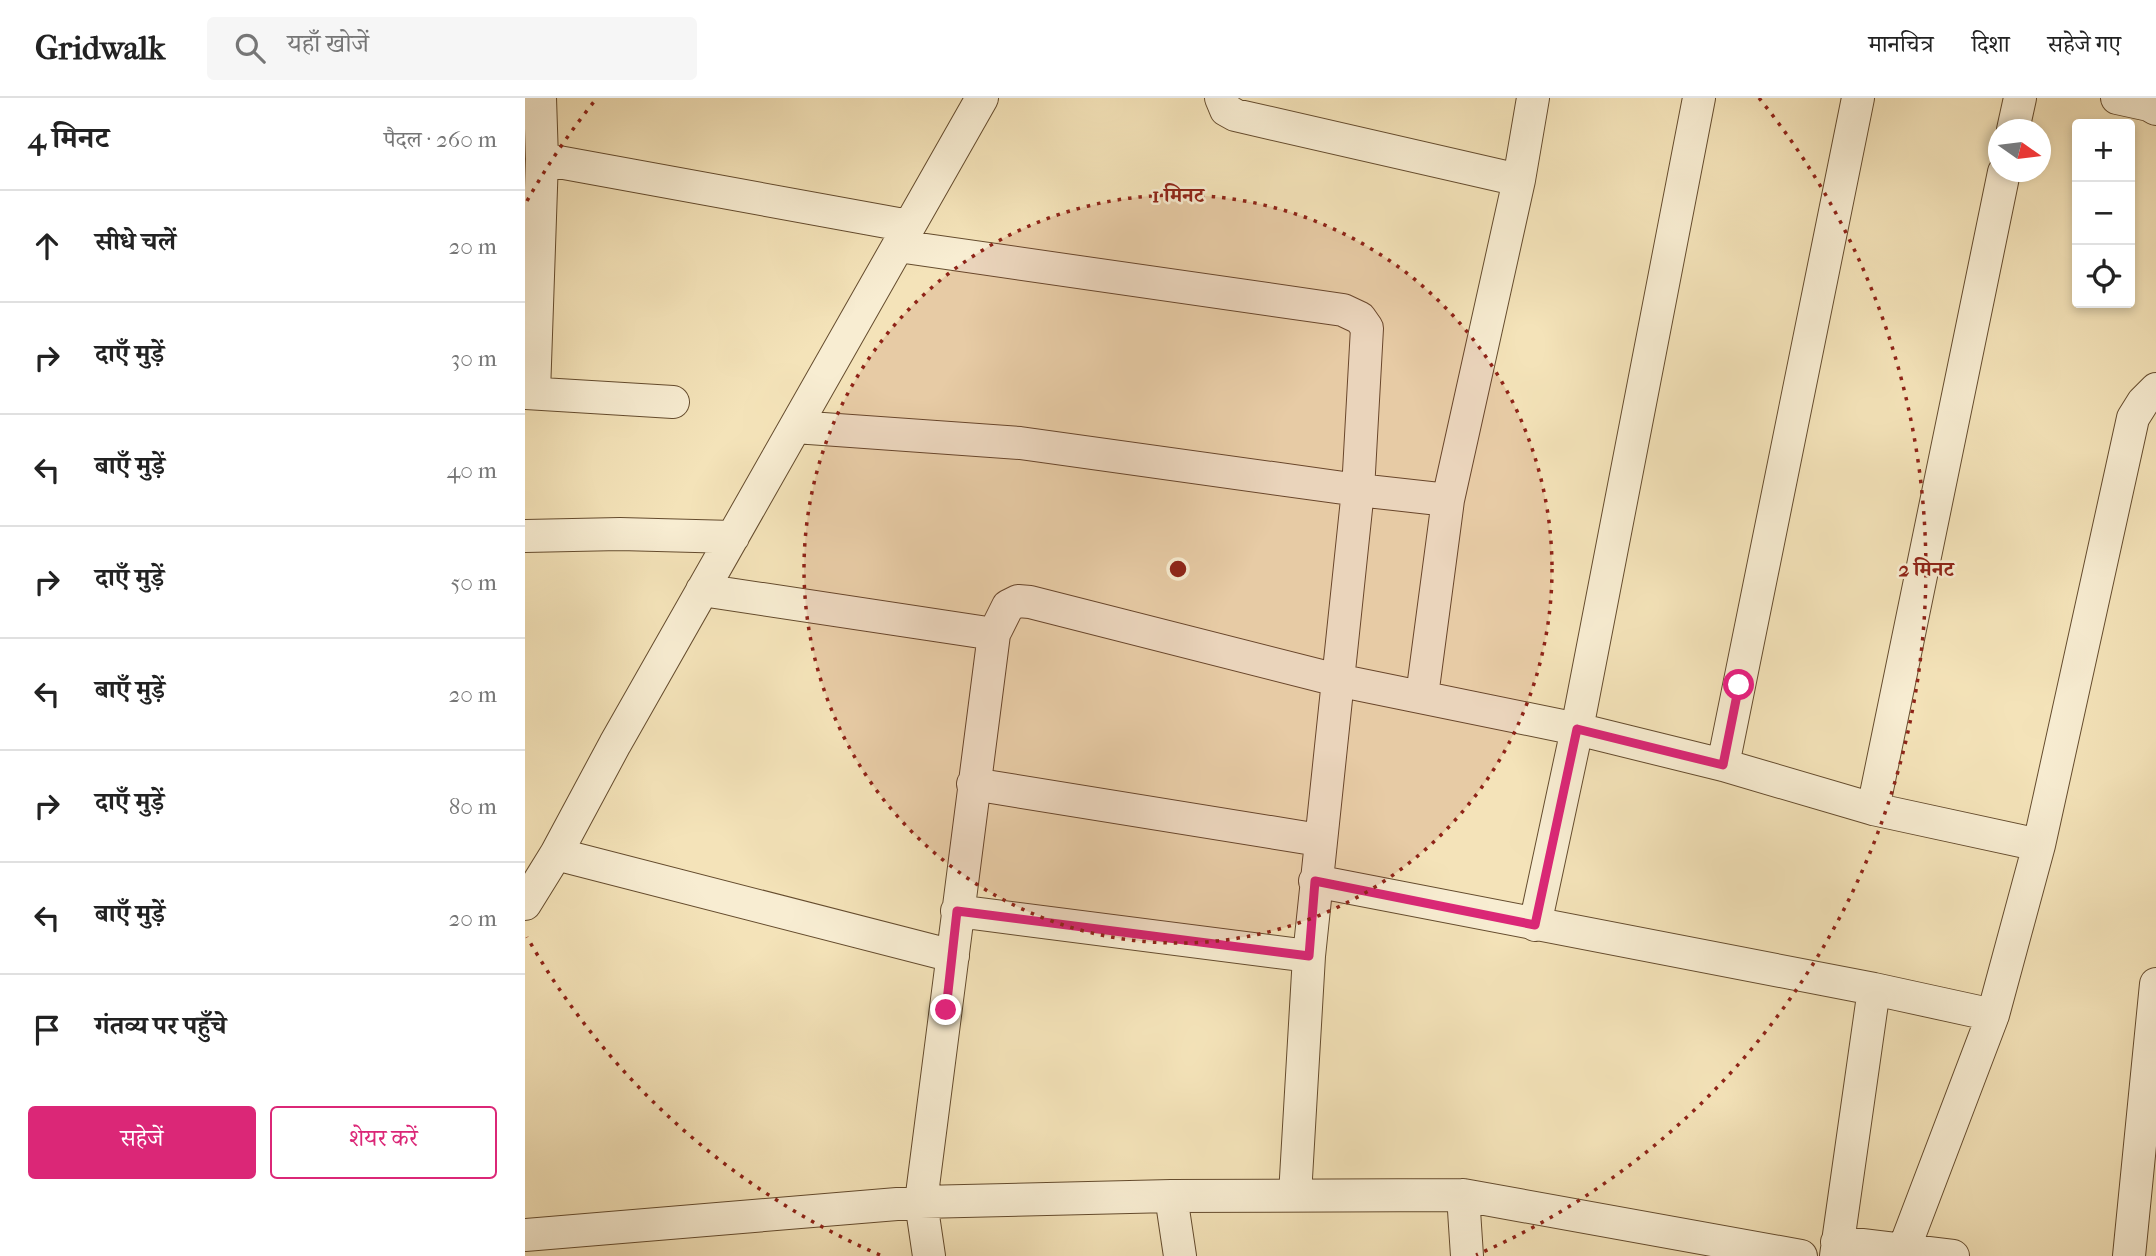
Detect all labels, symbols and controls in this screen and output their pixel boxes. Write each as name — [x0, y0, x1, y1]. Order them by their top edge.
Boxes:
search box — [207, 17, 697, 80]
text: यहाँ खोजें — [287, 28, 369, 59]
text: Gridwalk — [35, 29, 165, 68]
icon: search — [231, 29, 269, 67]
text: मानचित्र — [1868, 30, 1933, 58]
text: दिशा — [1971, 30, 2010, 58]
text: सहेजे गए — [2048, 30, 2121, 58]
north arrow — [1988, 119, 2051, 182]
map controls — [2072, 119, 2135, 308]
button: + — [2072, 119, 2135, 182]
text: 4 मिनट — [28, 121, 109, 156]
text: पैदल · 260 m — [384, 126, 497, 153]
button: − — [2072, 182, 2135, 245]
text: 1 मिनट — [1152, 183, 1206, 207]
text: सीधे चलें — [95, 226, 176, 257]
icon: ahead — [28, 227, 66, 265]
text: 20 m — [448, 233, 497, 260]
button: locate — [2072, 245, 2135, 308]
text: दाएँ मुड़ें — [95, 338, 164, 369]
icon: right — [28, 339, 66, 377]
text: 30 m — [451, 345, 497, 372]
text: बाएँ मुड़ें — [95, 450, 165, 481]
icon: left — [28, 451, 66, 489]
text: 40 m — [447, 457, 497, 484]
centre of rings — [1166, 557, 1190, 581]
text: 2 मिनट — [1898, 557, 1955, 581]
text: दाएँ मुड़ें — [95, 562, 164, 593]
icon: right — [28, 563, 66, 601]
text: 50 m — [450, 569, 497, 596]
route start — [1723, 669, 1754, 700]
text: बाएँ मुड़ें — [95, 674, 165, 705]
icon: left — [28, 675, 66, 713]
text: 20 m — [448, 681, 497, 708]
text: दाएँ मुड़ें — [95, 786, 164, 817]
icon: right — [28, 787, 66, 825]
text: 80 m — [449, 793, 497, 820]
text: बाएँ मुड़ें — [95, 898, 165, 929]
icon: left — [28, 899, 66, 937]
text: 20 m — [448, 905, 497, 932]
route end — [930, 994, 961, 1025]
text: गंतव्य पर पहुँचे — [95, 1010, 226, 1041]
icon: arrive — [28, 1011, 66, 1049]
button: सहेजें — [28, 1106, 256, 1179]
button: शेयर करें — [270, 1106, 497, 1179]

